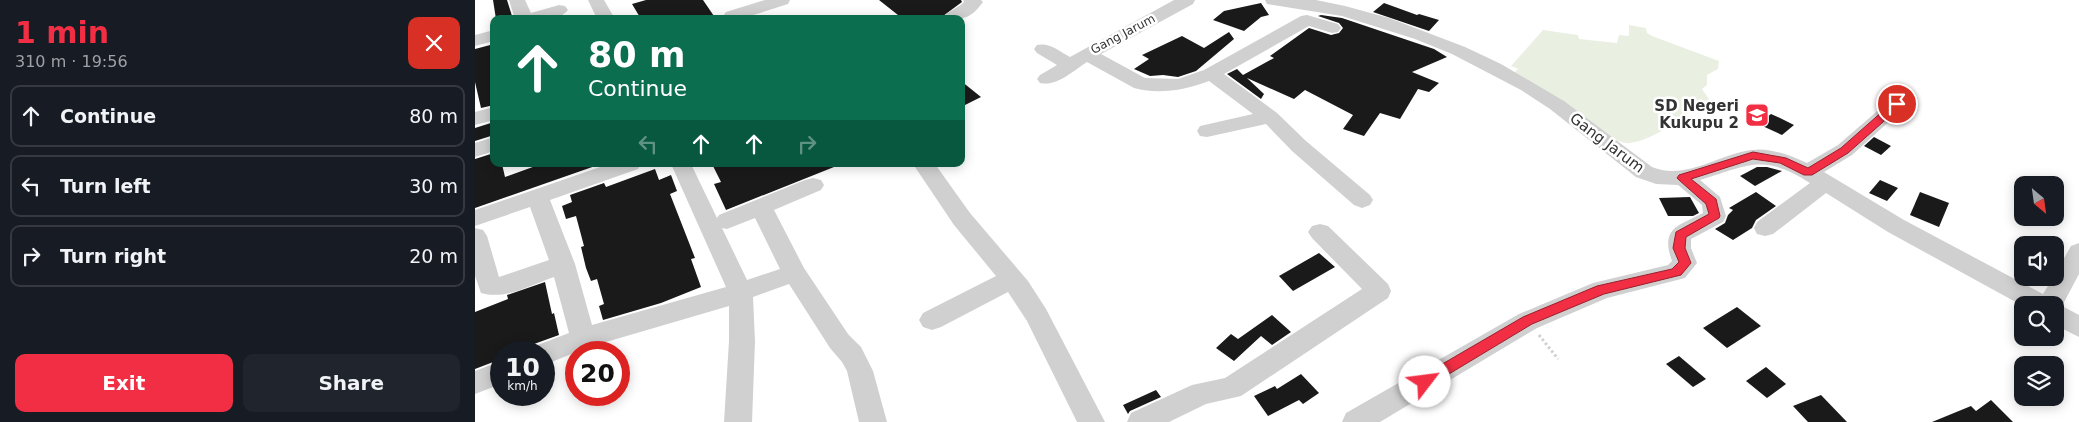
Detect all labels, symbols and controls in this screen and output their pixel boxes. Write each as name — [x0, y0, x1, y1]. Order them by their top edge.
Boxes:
street label: Gang Jarum — [1088, 11, 1158, 57]
text: 1 min — [15, 15, 109, 50]
button: close — [408, 17, 460, 69]
icon: ahead — [505, 35, 570, 100]
text: 80 m — [588, 35, 685, 75]
text: 310 m · 19:56 — [15, 52, 128, 71]
text: Continue — [588, 76, 687, 101]
pin — [1876, 83, 1918, 125]
icon: arrive — [1883, 90, 1911, 118]
place label: SD Negeri Kukupu 2 — [1654, 97, 1739, 132]
icon: ahead — [17, 102, 45, 130]
school or university icon: SD Negeri Kukupu 2 — [1744, 102, 1770, 128]
text: Continue — [60, 105, 156, 127]
text: 80 m — [409, 105, 458, 127]
street label: Gang Jarum — [1566, 109, 1648, 177]
icon: left — [634, 130, 662, 158]
icon: ahead — [687, 130, 715, 158]
icon: ahead — [740, 130, 768, 158]
icon: right — [793, 130, 821, 158]
icon: left — [17, 172, 45, 200]
text: Turn left — [60, 175, 151, 197]
text: 30 m — [409, 175, 458, 197]
north arrow — [2014, 176, 2064, 226]
map controls — [2014, 176, 2064, 406]
button: sound — [2014, 236, 2064, 286]
icon: right — [17, 242, 45, 270]
text: Turn right — [60, 245, 166, 267]
text: 20 m — [409, 245, 458, 267]
button: search — [2014, 296, 2064, 346]
speed limit sign: 20 — [565, 341, 630, 406]
text: 10 — [505, 353, 540, 382]
button: Exit — [15, 354, 233, 412]
button: Share — [243, 354, 460, 412]
position arrow — [1398, 355, 1450, 407]
button: layers — [2014, 356, 2064, 406]
text: km/h — [507, 379, 538, 393]

